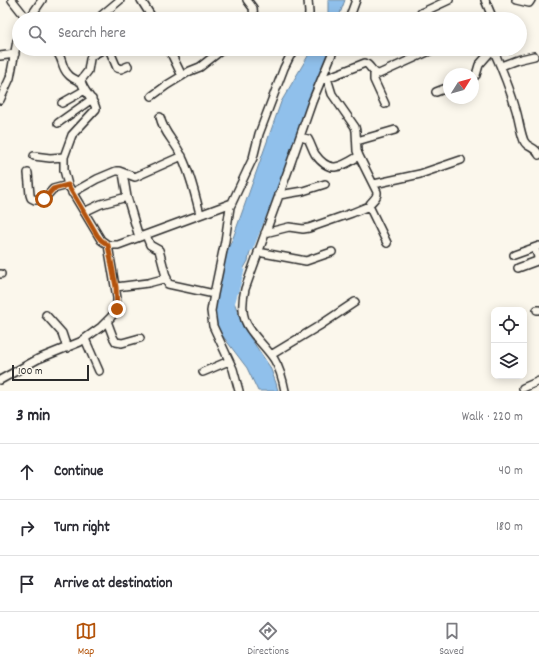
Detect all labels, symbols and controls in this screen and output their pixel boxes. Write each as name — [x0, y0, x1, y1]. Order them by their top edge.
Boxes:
search box — [12, 12, 527, 56]
icon: search — [26, 23, 48, 45]
text: Search here — [58, 23, 126, 45]
north arrow — [443, 68, 479, 104]
route start — [35, 190, 53, 208]
route end — [108, 300, 126, 318]
map controls — [491, 307, 527, 379]
button: locate — [491, 307, 527, 343]
button: layers — [491, 343, 527, 379]
scale bar — [12, 363, 89, 382]
text: 100 m — [18, 364, 42, 380]
text: 3 min — [16, 405, 50, 429]
text: Walk · 220 m — [462, 408, 523, 427]
icon: ahead — [16, 461, 38, 483]
text: Continue — [54, 461, 103, 483]
text: 40 m — [499, 462, 523, 481]
icon: right — [16, 517, 38, 539]
text: Turn right — [54, 517, 110, 539]
text: 180 m — [496, 518, 523, 537]
icon: arrive — [16, 573, 38, 595]
text: Arrive at destination — [54, 573, 172, 595]
tab: Map — [75, 620, 97, 660]
tab: Directions — [247, 620, 289, 660]
tab: Saved — [439, 620, 464, 660]

